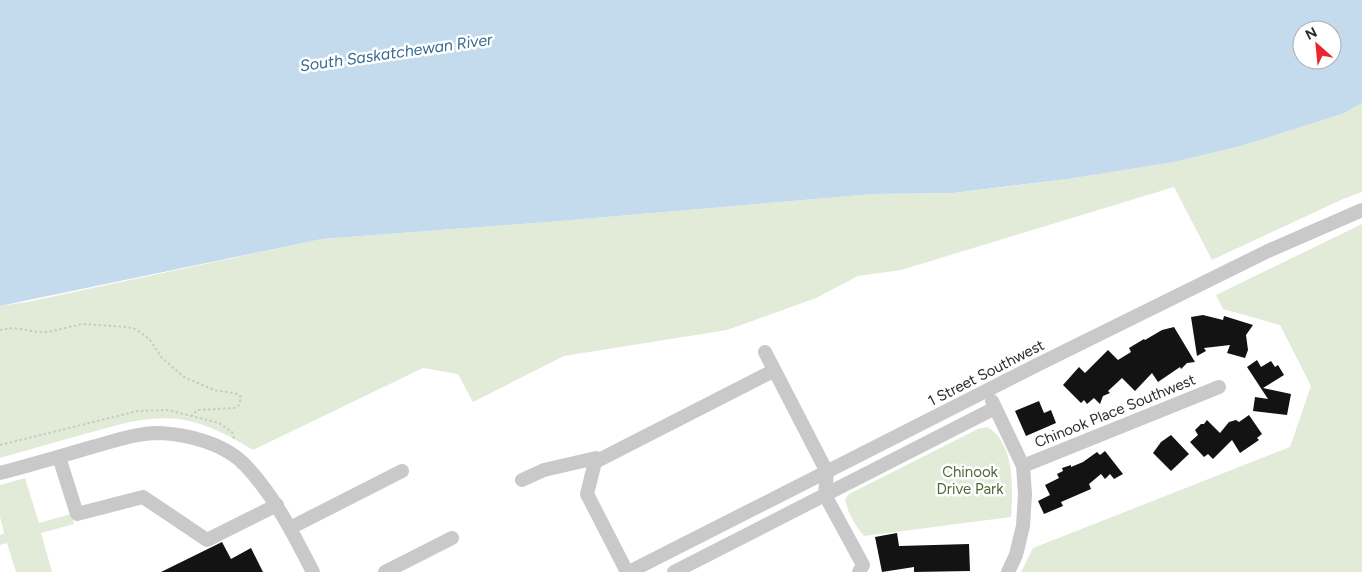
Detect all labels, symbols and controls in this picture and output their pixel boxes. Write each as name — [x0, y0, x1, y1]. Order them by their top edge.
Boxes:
north arrow — [1292, 20, 1342, 70]
text: N — [1303, 24, 1320, 44]
water label: South Saskatchewan River — [299, 30, 494, 75]
street label: 1 Street Southwest — [925, 336, 1048, 410]
street label: Chinook Place Southwest — [1032, 370, 1198, 452]
park label: Chinook Drive Park — [937, 463, 1004, 498]

